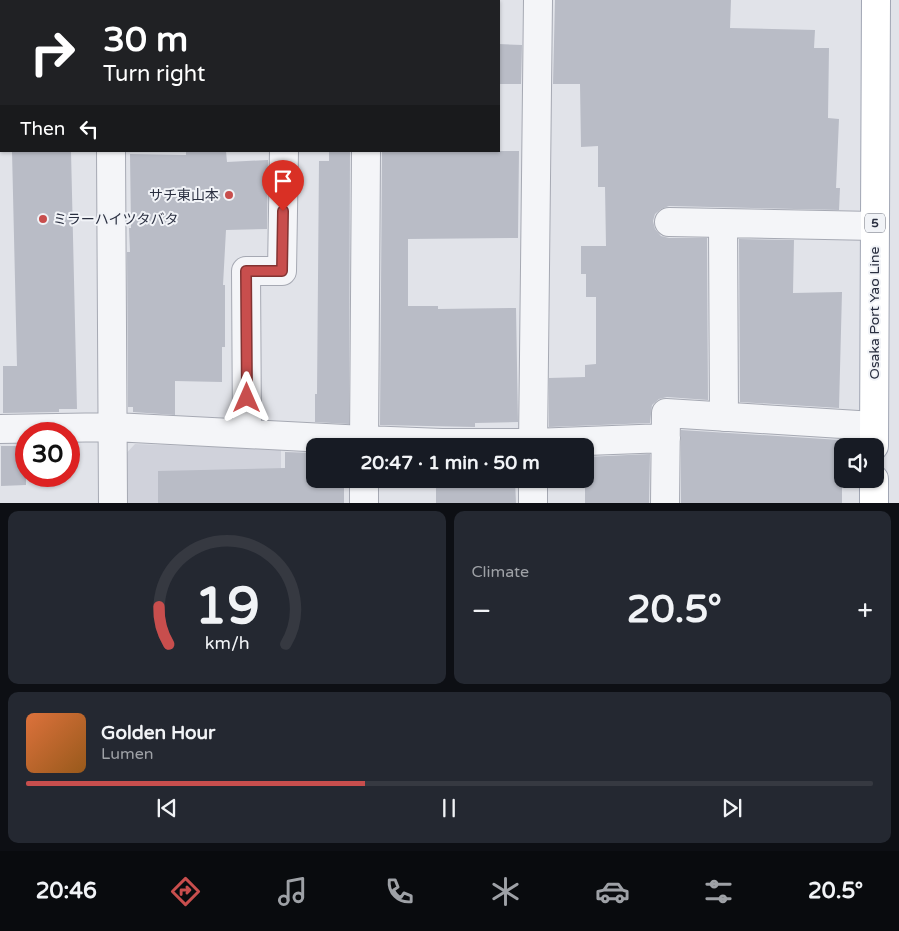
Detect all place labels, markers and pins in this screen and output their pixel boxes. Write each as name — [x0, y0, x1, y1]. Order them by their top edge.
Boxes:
pin — [262, 160, 304, 211]
place label: サチ東山本 — [149, 187, 219, 204]
marker: サチ東山本 — [223, 189, 235, 201]
place label: ミラーハイツタバタ — [53, 211, 178, 228]
marker: ミラーハイツタバタ — [37, 213, 49, 225]

